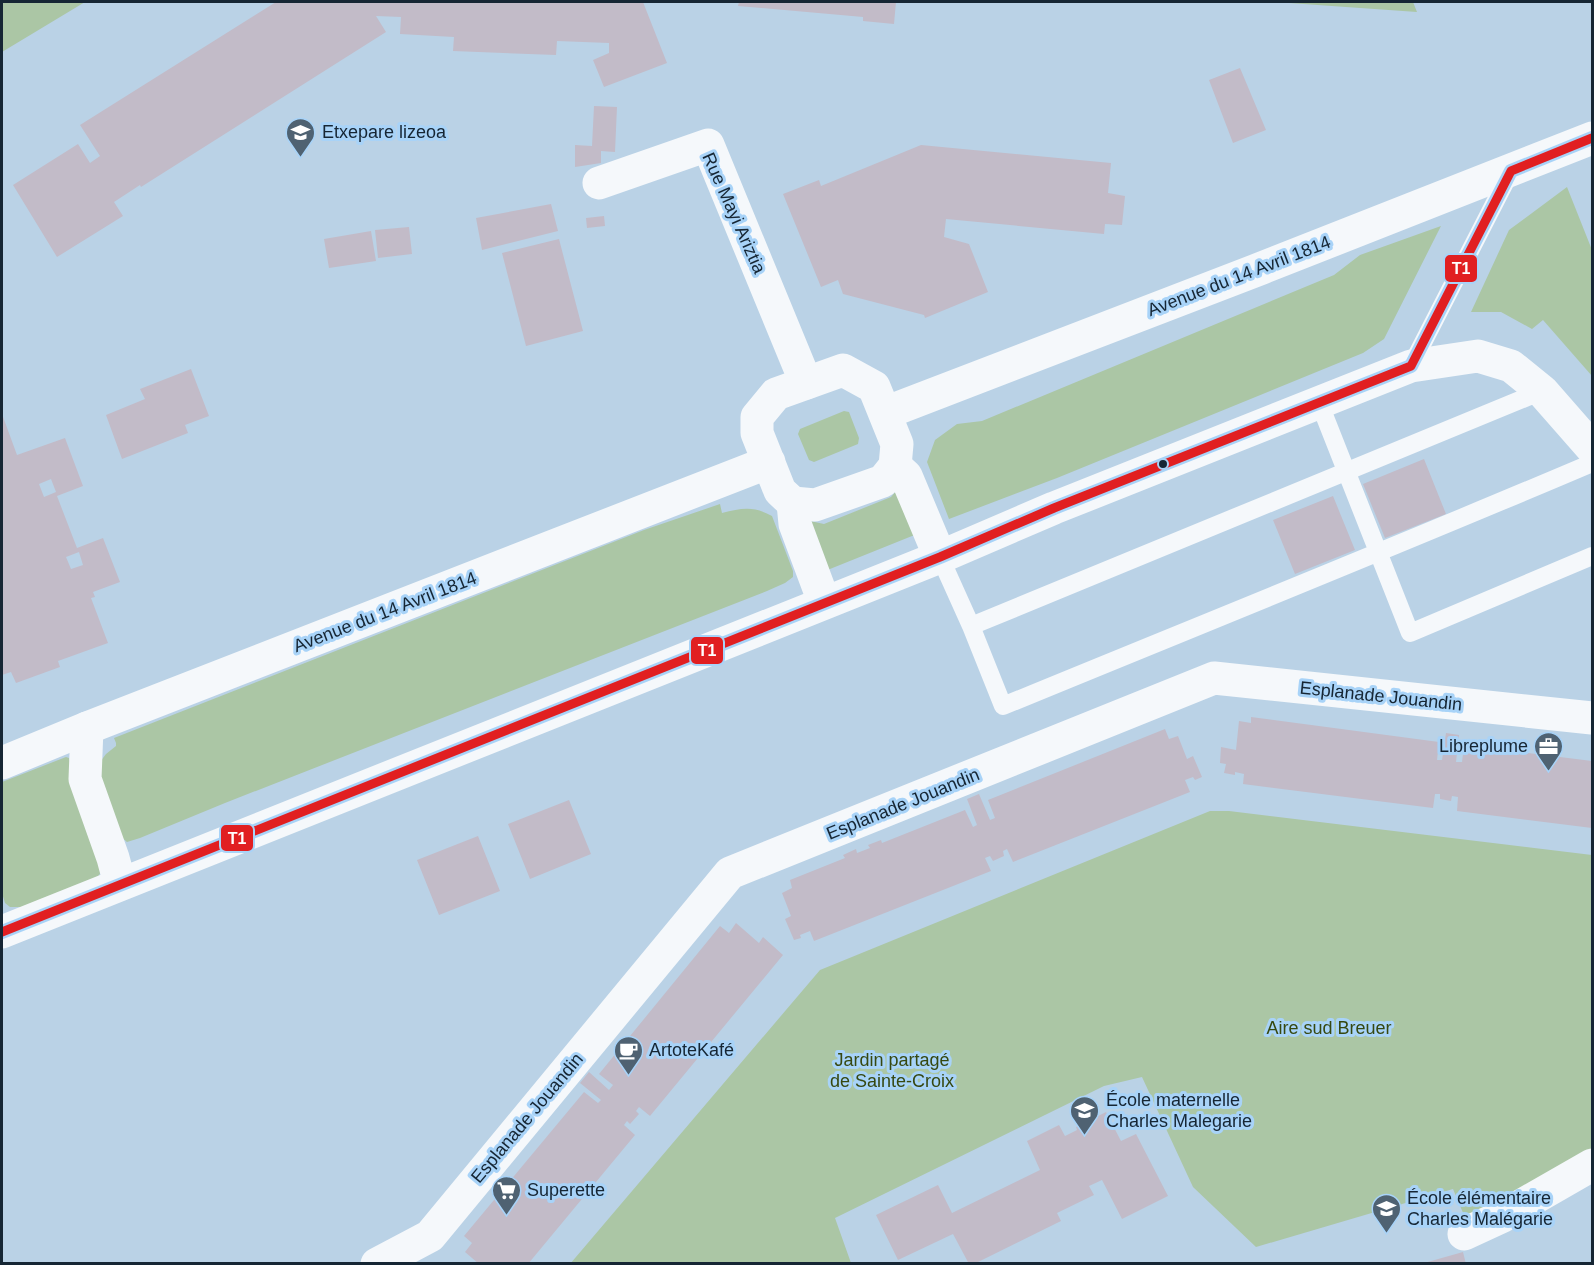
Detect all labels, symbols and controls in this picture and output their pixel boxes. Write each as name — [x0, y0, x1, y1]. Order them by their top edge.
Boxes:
school or university icon: Etxepare lizeoa — [285, 116, 317, 158]
place label: Etxepare lizeoa — [322, 122, 447, 142]
street label: Rue Mayi Ariztia — [698, 150, 770, 277]
street label: Avenue du 14 Avril 1814 — [1145, 232, 1333, 320]
line badge: T1 — [1444, 254, 1478, 283]
text: T1 — [1452, 260, 1470, 277]
unlabelled marker — [1157, 458, 1169, 470]
street label: Avenue du 14 Avril 1814 — [291, 568, 479, 656]
line badge: T1 — [690, 636, 724, 665]
text: T1 — [698, 642, 716, 659]
street label: Esplanade Jouandin — [1299, 678, 1463, 714]
office icon: Libreplume — [1533, 730, 1565, 772]
place label: Libreplume — [1439, 736, 1528, 756]
street label: Esplanade Jouandin — [824, 764, 982, 844]
line badge: T1 — [220, 824, 254, 852]
text: T1 — [228, 830, 246, 847]
park label: Aire sud Breuer — [1266, 1018, 1392, 1038]
cafe icon: ArtoteKafé — [612, 1034, 644, 1076]
place label: ArtoteKafé — [649, 1040, 734, 1060]
street label: Esplanade Jouandin — [467, 1049, 587, 1187]
park label: Jardin partagé de Sainte-Croix — [830, 1050, 954, 1091]
place label: École maternelle Charles Malegarie — [1106, 1090, 1252, 1131]
school or university icon: École maternelle Charles Malegarie — [1069, 1094, 1101, 1136]
supermarket icon: Superette — [490, 1174, 522, 1216]
place label: Superette — [527, 1180, 605, 1200]
place label: École élémentaire Charles Malégarie — [1407, 1188, 1553, 1229]
school or university icon: École élémentaire Charles Malégarie — [1370, 1192, 1402, 1234]

